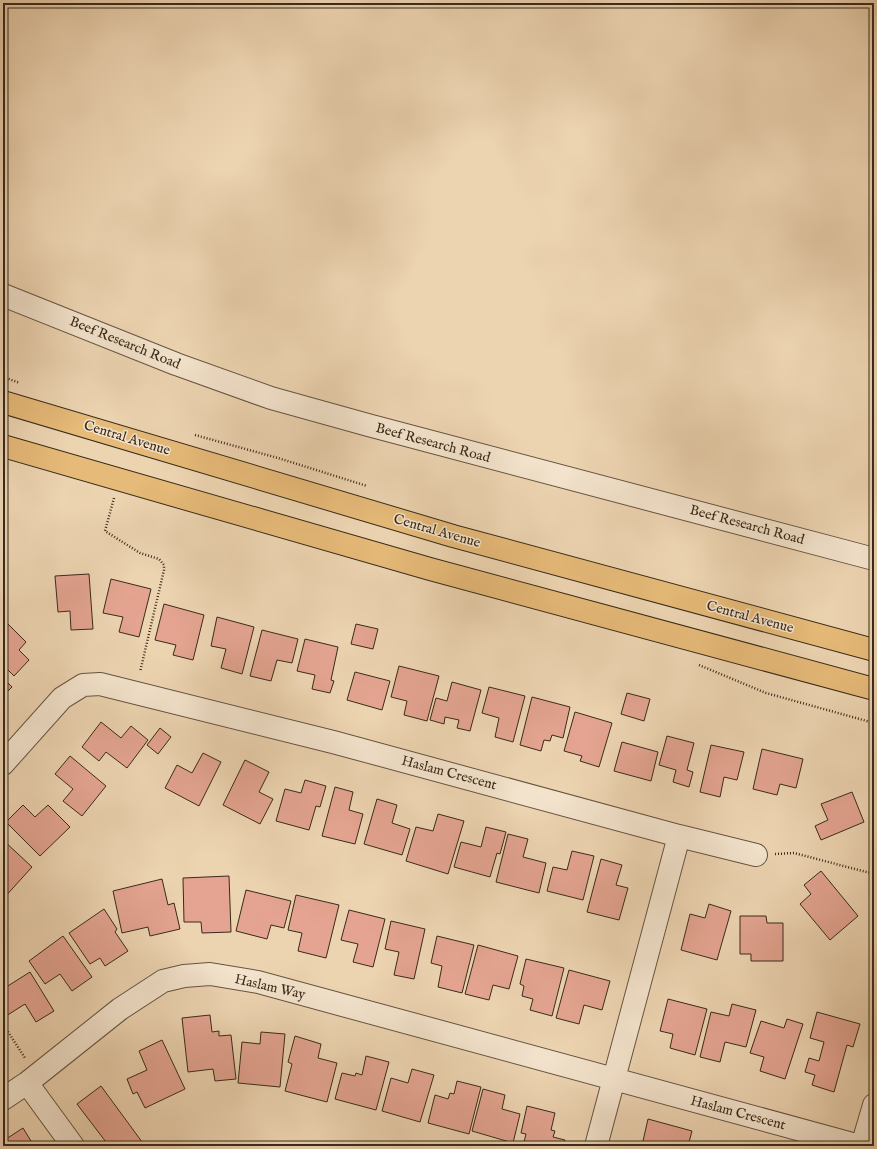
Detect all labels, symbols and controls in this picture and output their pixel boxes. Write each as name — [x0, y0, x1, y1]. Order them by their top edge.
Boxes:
street label: Beef Research Road — [67, 313, 184, 374]
street label: Central Avenue — [82, 416, 173, 460]
street label: Beef Research Road — [374, 419, 493, 467]
street label: Beef Research Road — [688, 501, 807, 549]
street label: Central Avenue — [391, 510, 483, 552]
street label: Central Avenue — [704, 597, 796, 637]
street label: Haslam Crescent — [399, 752, 499, 794]
street label: Haslam Way — [233, 970, 307, 1004]
street label: Haslam Crescent — [688, 1092, 788, 1134]

